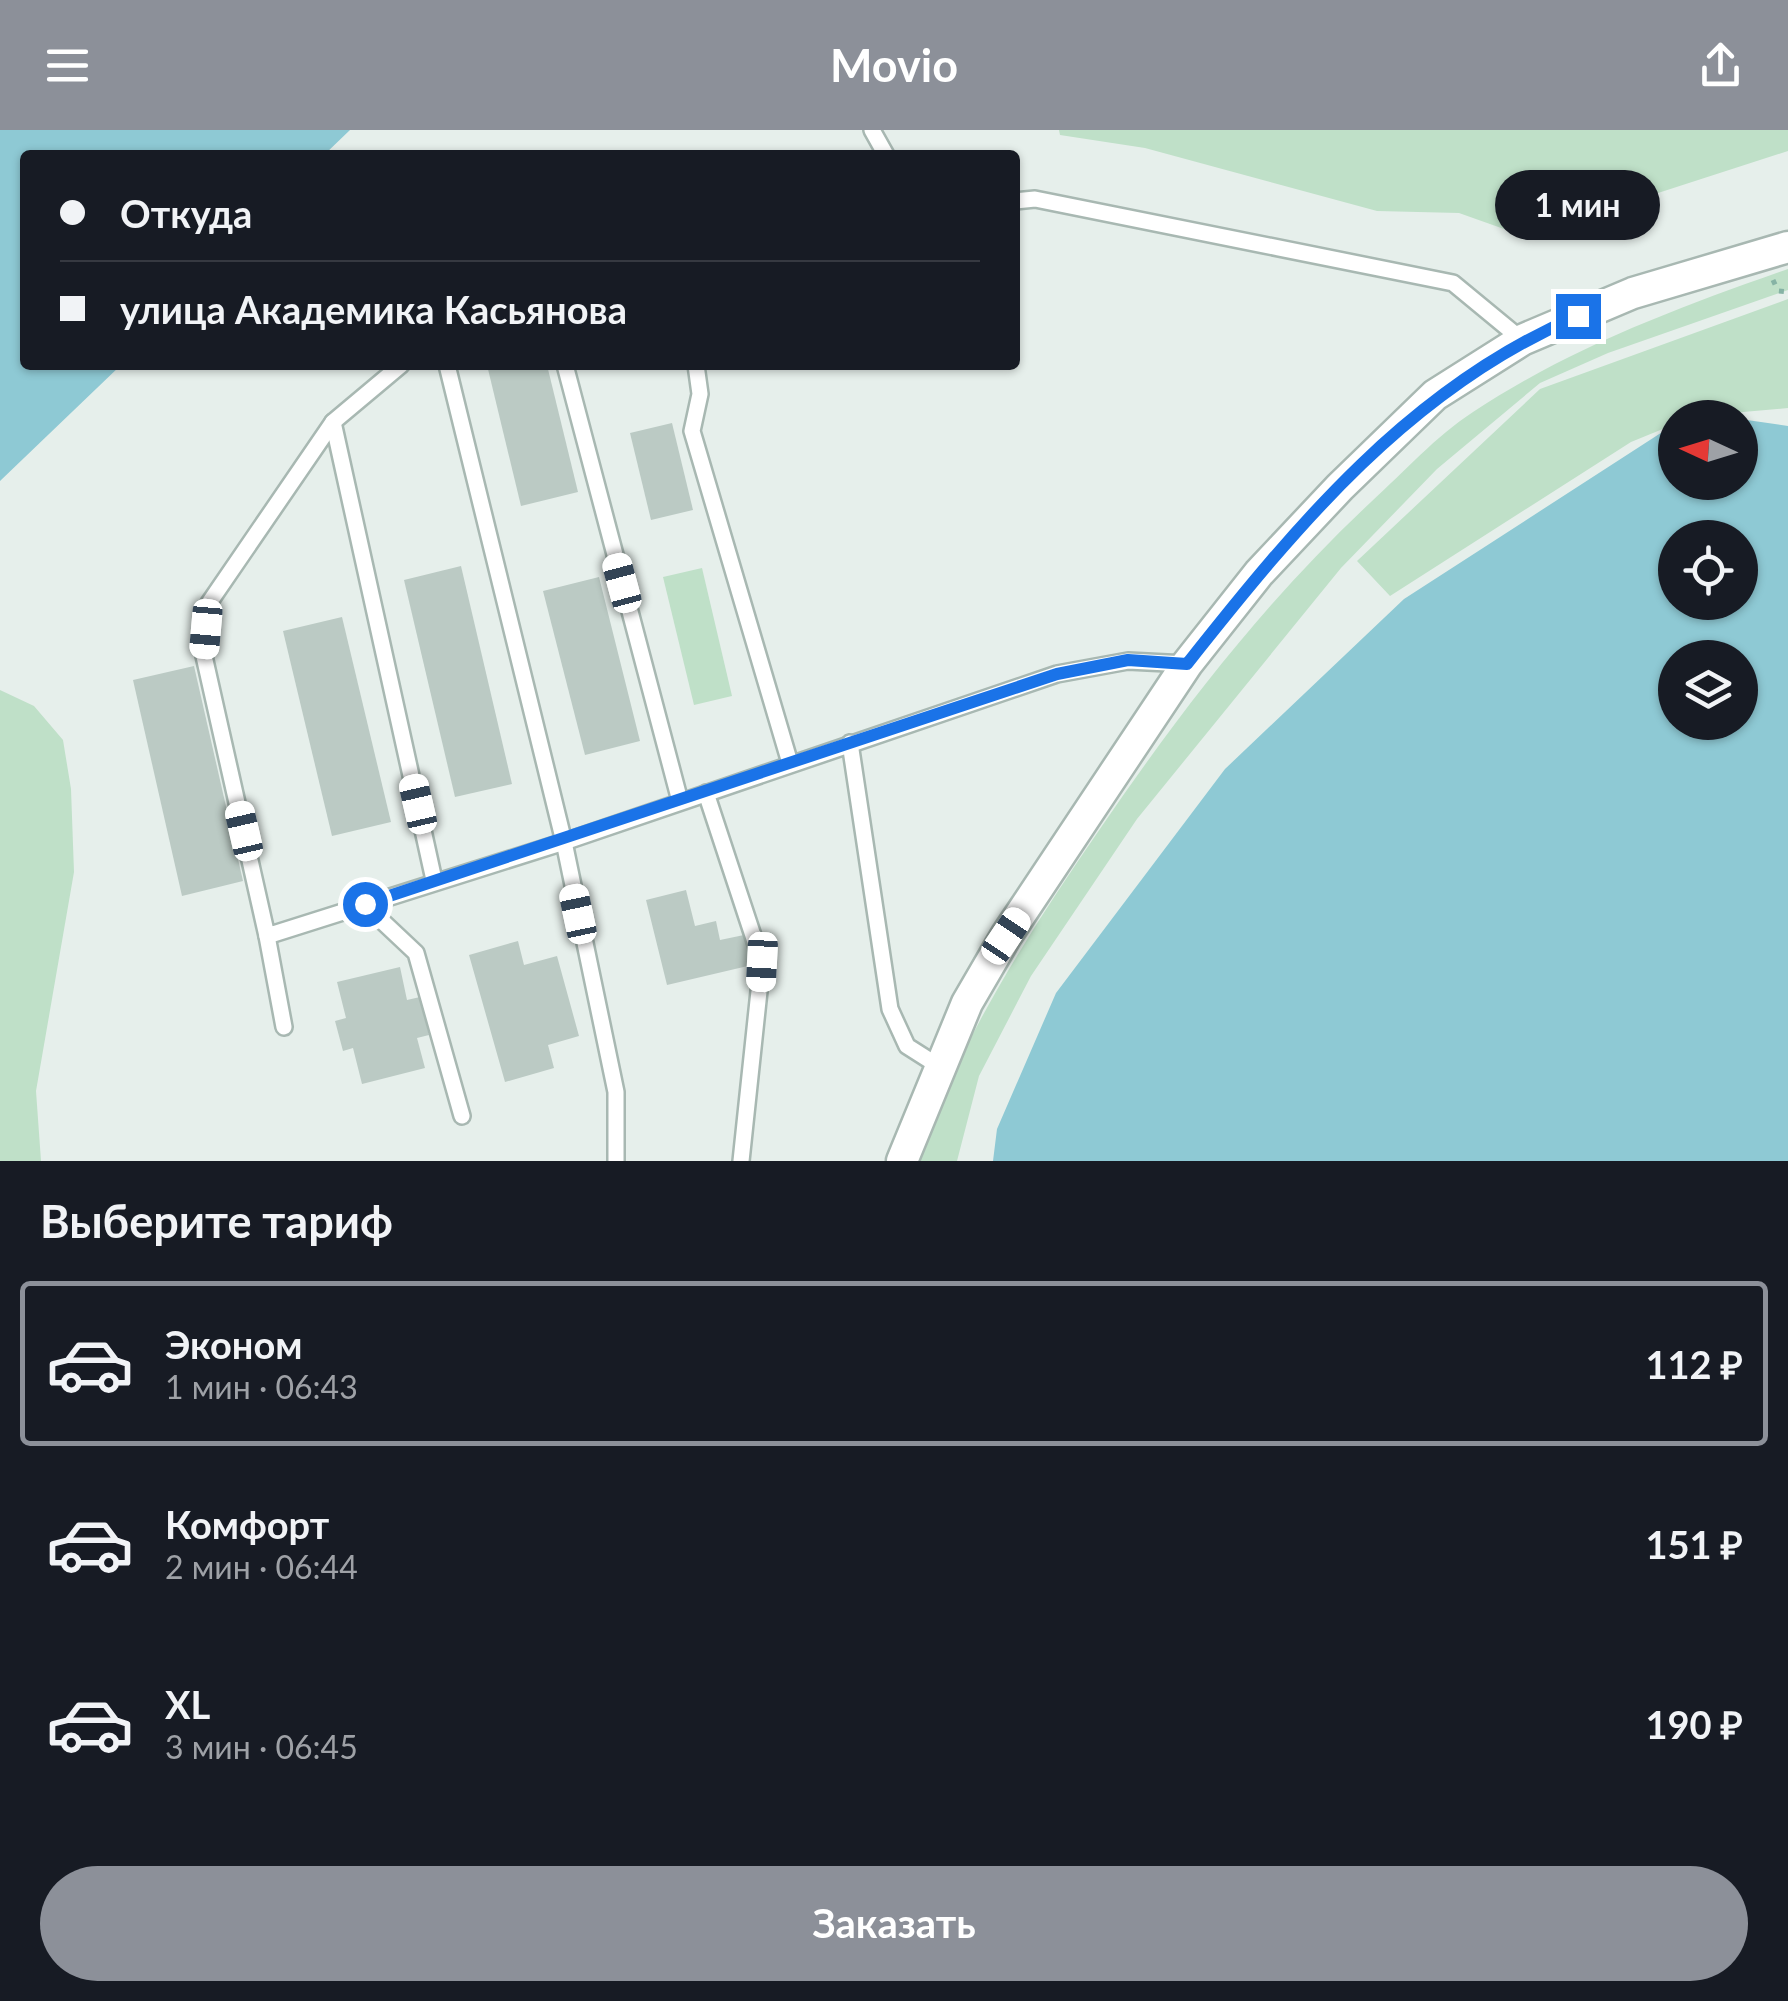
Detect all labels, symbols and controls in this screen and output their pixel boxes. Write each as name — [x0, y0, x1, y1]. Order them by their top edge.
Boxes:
icon: menu — [40, 38, 95, 93]
text: Movio — [830, 38, 958, 92]
icon: share — [1693, 38, 1748, 93]
callout: 1 мин — [1496, 171, 1660, 241]
text: 1 мин — [1534, 185, 1621, 224]
text: Откуда — [120, 190, 252, 236]
text: улица Академика Касьянова — [120, 286, 627, 332]
route end — [1556, 294, 1601, 339]
north arrow — [1658, 400, 1758, 500]
map controls — [1658, 400, 1758, 740]
button: locate — [1658, 520, 1758, 620]
car — [600, 550, 644, 616]
car — [188, 598, 224, 660]
button: layers — [1658, 640, 1758, 740]
car — [397, 771, 439, 837]
car — [223, 798, 265, 864]
route start — [343, 882, 388, 927]
car — [557, 882, 599, 946]
car — [977, 903, 1035, 969]
car — [745, 931, 779, 993]
text: Выберите тариф — [40, 1194, 393, 1248]
icon: car — [45, 1319, 135, 1409]
text: Эконом — [165, 1321, 303, 1367]
text: 112 ₽ — [1646, 1341, 1743, 1387]
text: 1 мин · 06:43 — [165, 1367, 358, 1406]
icon: car — [45, 1499, 135, 1589]
text: Комфорт — [165, 1501, 329, 1547]
text: 151 ₽ — [1646, 1521, 1743, 1567]
text: 2 мин · 06:44 — [165, 1547, 358, 1586]
icon: car — [45, 1679, 135, 1769]
text: XL — [165, 1681, 210, 1727]
text: 190 ₽ — [1646, 1701, 1743, 1747]
text: 3 мин · 06:45 — [165, 1727, 358, 1766]
button: Заказать — [40, 1866, 1748, 1981]

